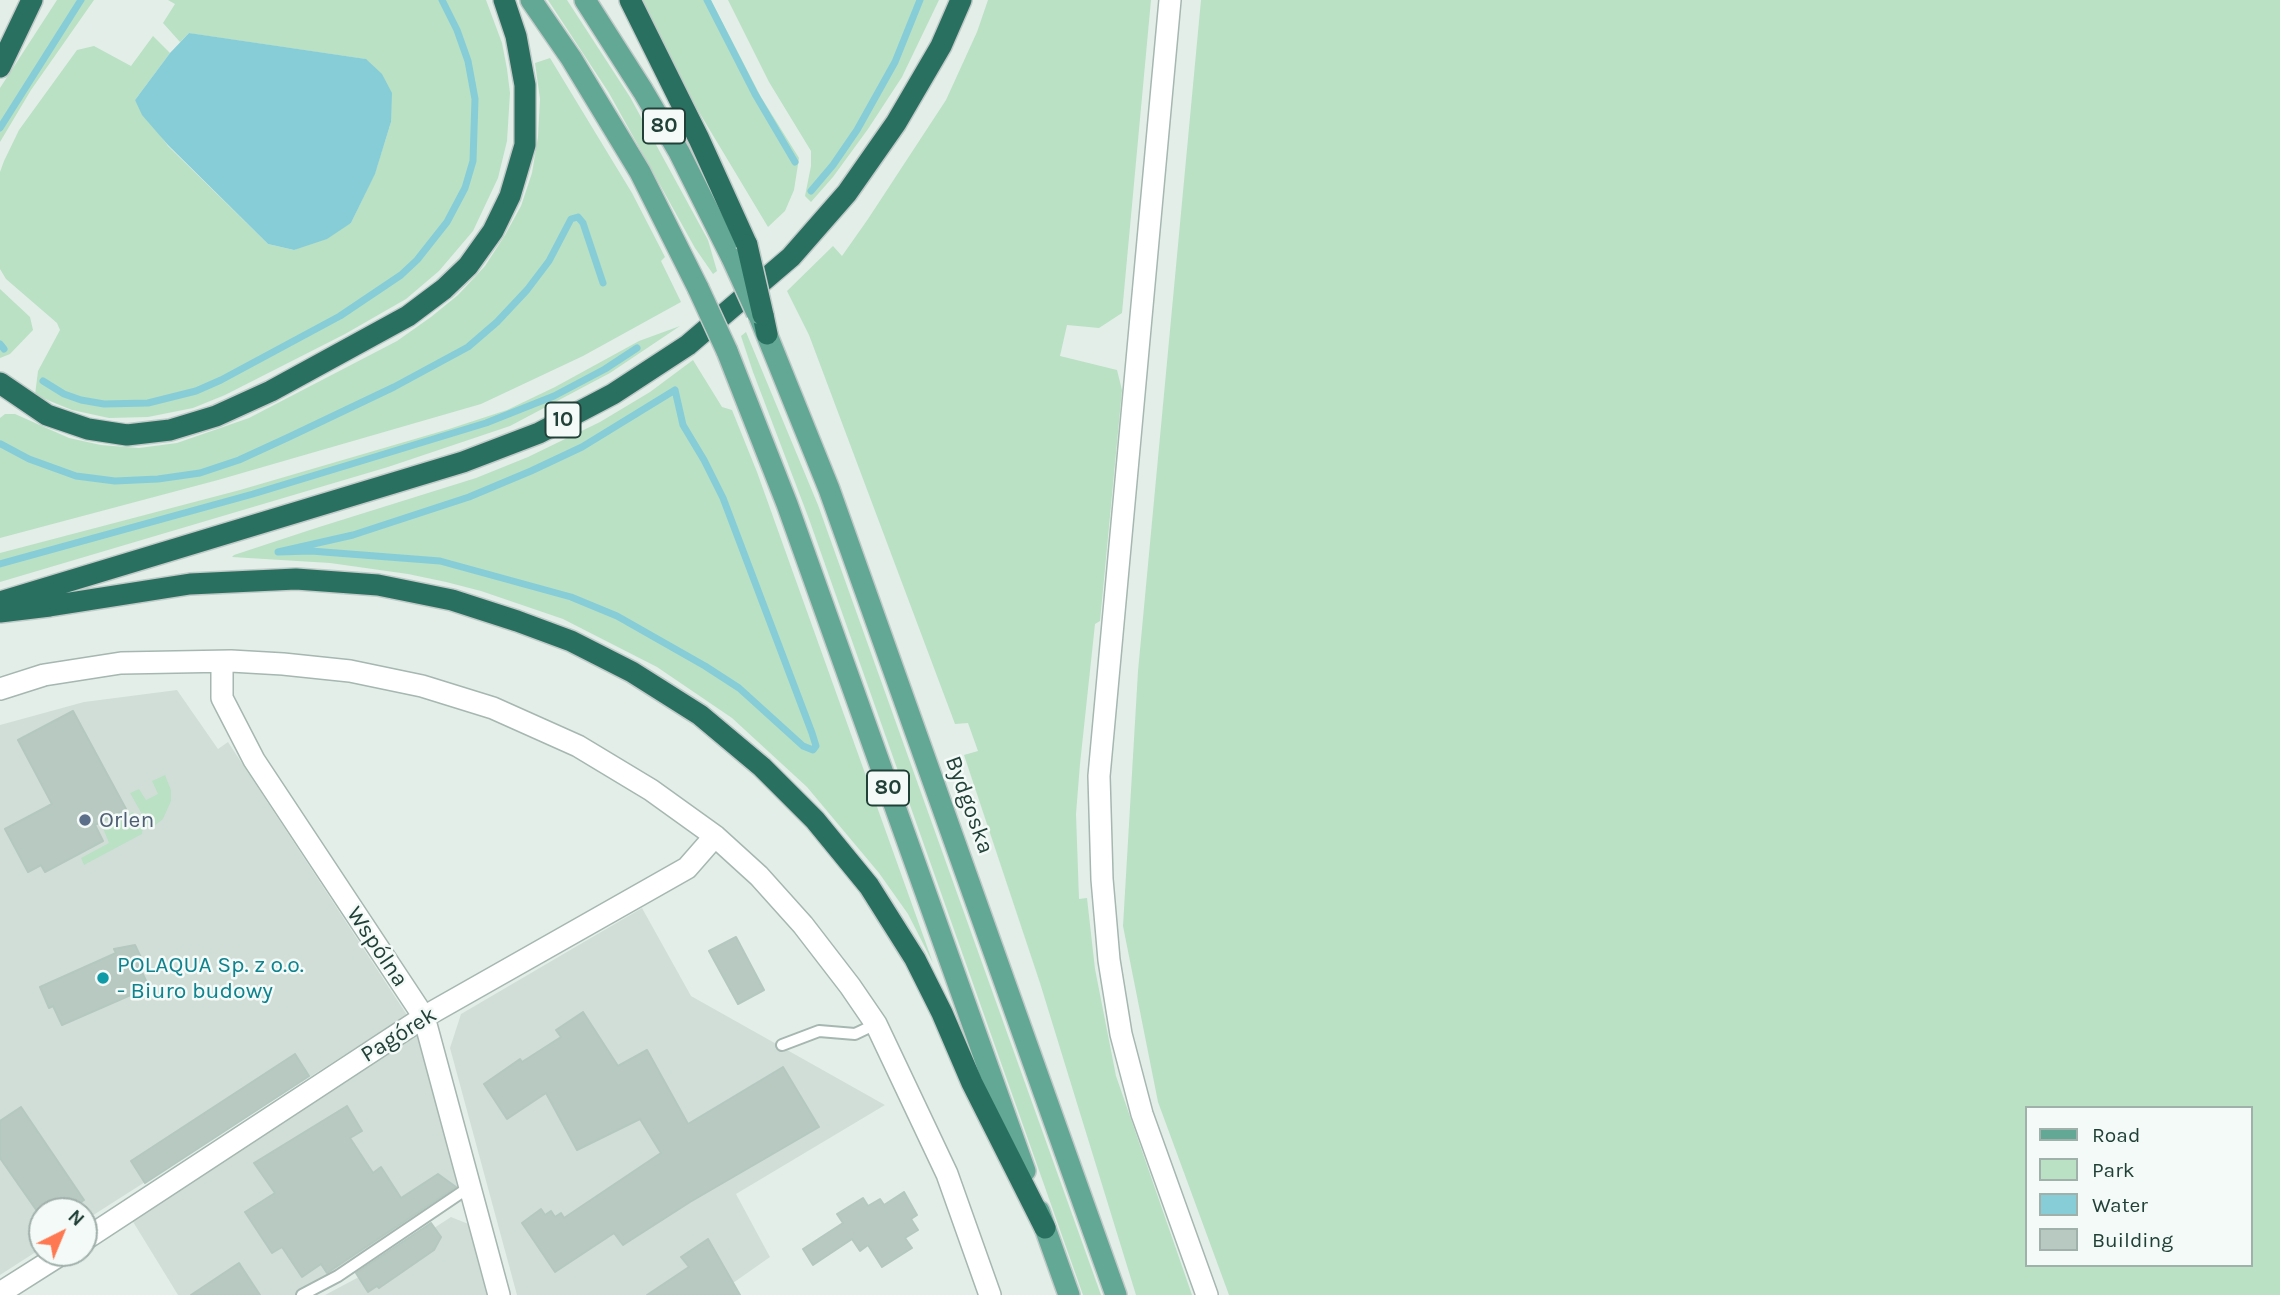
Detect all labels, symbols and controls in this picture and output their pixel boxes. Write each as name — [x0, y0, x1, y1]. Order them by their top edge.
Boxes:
road number: 80 — [643, 108, 685, 144]
road number: 10 — [546, 402, 580, 438]
street label: Bydgoska — [939, 752, 999, 858]
road number: 80 — [867, 770, 909, 806]
place label: Orlen — [99, 806, 154, 834]
marker: Orlen — [77, 812, 93, 828]
street label: Wspólna — [340, 902, 414, 992]
place label: POLAQUA Sp. z o.o. - Biuro budowy — [117, 951, 304, 1005]
marker: POLAQUA Sp. z o.o. - Biuro budowy — [95, 970, 111, 986]
street label: Pagórek — [356, 1001, 442, 1069]
legend — [2024, 1106, 2252, 1267]
text: Road — [2092, 1123, 2140, 1147]
text: Park — [2092, 1158, 2135, 1182]
text: Water — [2092, 1193, 2148, 1217]
north arrow — [28, 1197, 98, 1267]
text: N — [63, 1205, 88, 1231]
text: Building — [2092, 1228, 2173, 1252]

